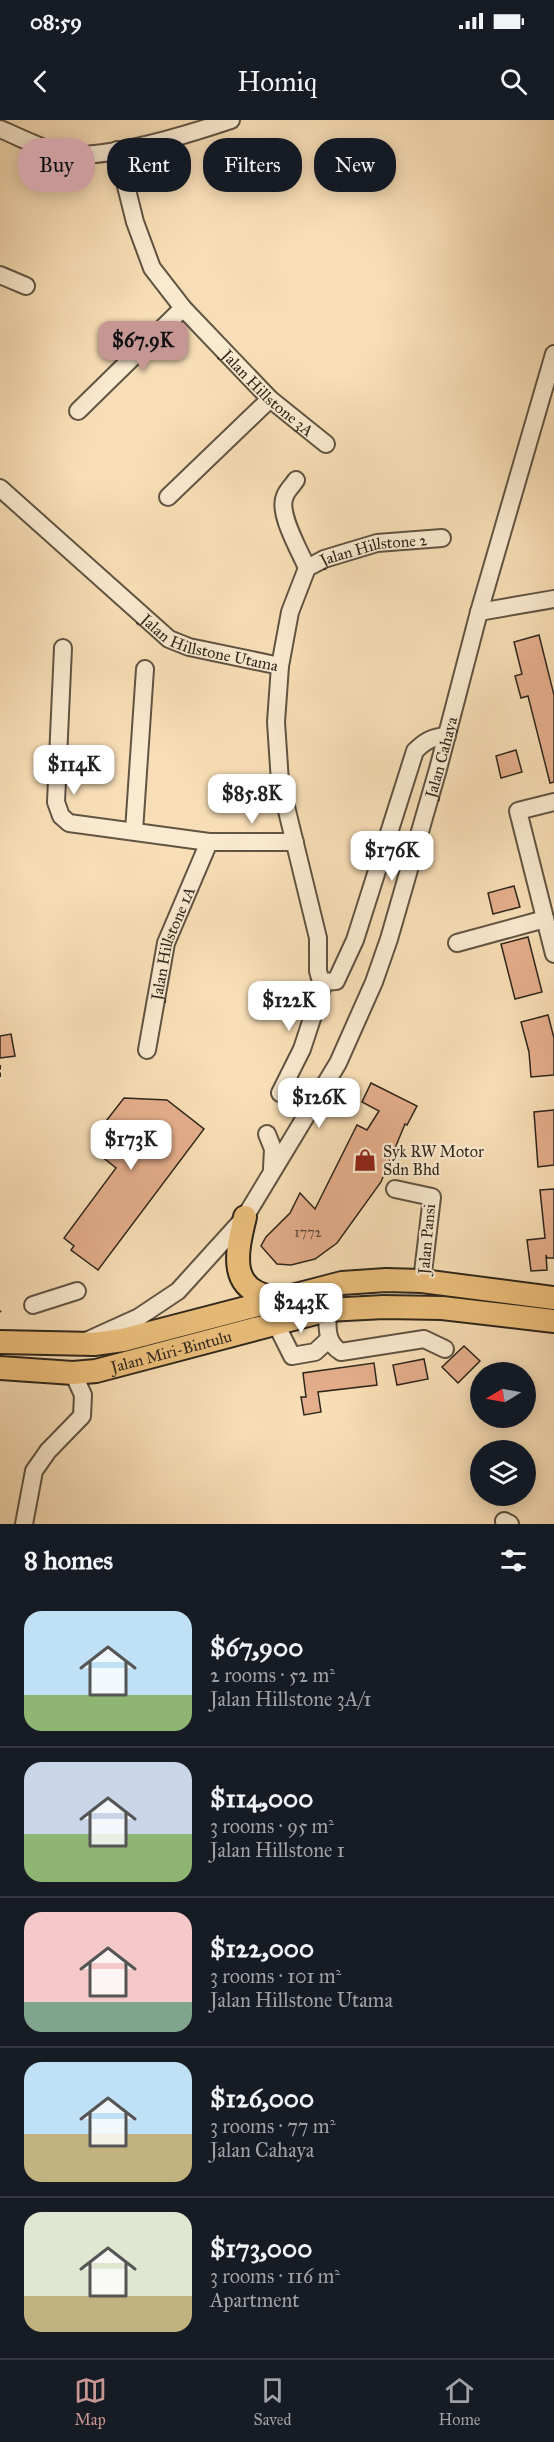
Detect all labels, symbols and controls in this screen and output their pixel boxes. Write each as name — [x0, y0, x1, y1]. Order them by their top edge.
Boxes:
text: 08:59 — [30, 8, 82, 35]
icon: back — [24, 65, 57, 98]
text: Homiq — [237, 65, 317, 98]
icon: search — [497, 65, 530, 98]
chip: Buy — [18, 138, 95, 192]
chip: Rent — [107, 138, 191, 192]
chip: Filters — [203, 138, 302, 192]
chip: New — [314, 138, 396, 192]
pin: $67.9K — [94, 321, 192, 372]
text: $67.9K — [112, 328, 174, 352]
street label: Jalan Hillstone 3A — [216, 344, 318, 440]
street label: Jalan Hillstone 2 — [315, 530, 428, 571]
street label: Jalan Hillstone Utama — [135, 608, 280, 675]
street label: Jalan Cahaya — [421, 714, 461, 802]
pin: $114K — [32, 745, 116, 796]
text: $114K — [47, 752, 101, 776]
pin: $85.8K — [203, 774, 301, 825]
text: $85.8K — [222, 781, 282, 805]
pin: $176K — [350, 831, 434, 882]
text: $176K — [365, 838, 419, 862]
street label: Jalan Hillstone 1A — [147, 884, 199, 1004]
pin: $122K — [247, 981, 331, 1032]
text: $122K — [262, 988, 316, 1012]
pin: $126K — [277, 1078, 361, 1129]
text: $126K — [292, 1085, 346, 1109]
pin: $173K — [89, 1120, 173, 1171]
text: $173K — [105, 1127, 157, 1151]
place label: Syk RW Motor Sdn Bhd — [383, 1142, 484, 1179]
shop icon: Syk RW Motor Sdn Bhd — [352, 1147, 378, 1173]
street label: Jalan Pansi — [414, 1202, 440, 1277]
house number: 1772 — [294, 1224, 322, 1241]
pin: $243K — [259, 1283, 343, 1334]
text: $243K — [273, 1290, 329, 1314]
street label: Jalan Miri-Bintulu — [107, 1326, 234, 1378]
north arrow — [470, 1362, 536, 1428]
map controls — [470, 1362, 536, 1506]
button: layers — [470, 1440, 536, 1506]
text: 8 homes — [24, 1544, 113, 1576]
icon: filters — [497, 1544, 530, 1577]
text: $67,900 — [210, 1631, 303, 1663]
icon: home — [72, 1635, 144, 1707]
text: 2 rooms · 52 m² — [210, 1663, 335, 1687]
text: Jalan Hillstone 3A/1 — [210, 1687, 371, 1711]
text: $114,000 — [210, 1782, 313, 1814]
icon: home — [72, 1786, 144, 1858]
text: 3 rooms · 95 m² — [210, 1814, 334, 1838]
text: Jalan Hillstone 1 — [210, 1838, 345, 1862]
text: $122,000 — [210, 1932, 314, 1964]
icon: home — [72, 1936, 144, 2008]
text: 3 rooms · 101 m² — [210, 1964, 341, 1988]
text: Jalan Hillstone Utama — [210, 1988, 393, 2012]
text: $126,000 — [210, 2082, 314, 2114]
icon: home — [72, 2086, 144, 2158]
text: 3 rooms · 77 m² — [210, 2114, 335, 2138]
text: Jalan Cahaya — [210, 2138, 314, 2162]
text: $173,000 — [210, 2232, 312, 2264]
icon: home — [72, 2236, 144, 2308]
text: 3 rooms · 116 m² — [210, 2264, 340, 2288]
text: Apartment — [210, 2288, 299, 2312]
tab: Map — [74, 2374, 107, 2429]
tab: Saved — [254, 2374, 292, 2429]
tab: Home — [439, 2374, 480, 2429]

